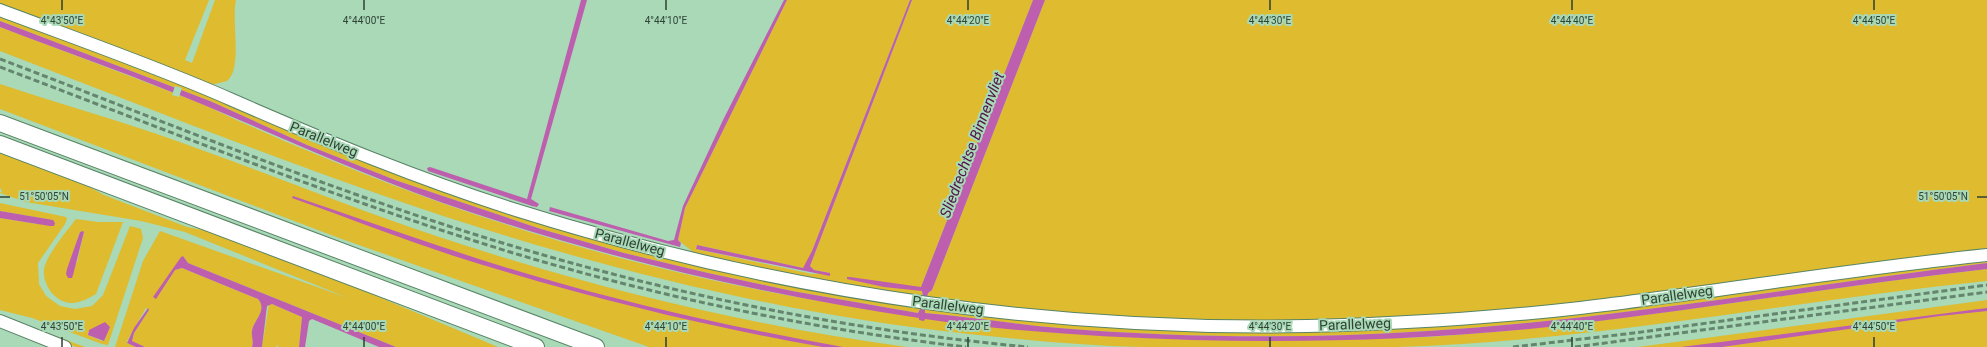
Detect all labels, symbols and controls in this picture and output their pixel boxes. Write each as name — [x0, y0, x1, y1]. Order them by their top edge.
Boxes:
text: 4°43'50"E — [41, 15, 84, 26]
text: 4°44'00"E — [343, 15, 386, 26]
text: 4°44'10"E — [645, 15, 688, 26]
text: 4°44'20"E — [947, 15, 990, 26]
text: 4°44'30"E — [1249, 15, 1292, 26]
text: 4°44'40"E — [1551, 15, 1594, 26]
text: 4°44'50"E — [1853, 15, 1896, 26]
water label: Sliedrechtse Binnenvliet — [936, 69, 1008, 220]
street label: Parallelweg — [288, 118, 360, 160]
text: 51°50'05"N — [19, 191, 69, 202]
text: 51°50'05"N — [1918, 191, 1968, 202]
street label: Parallelweg — [593, 225, 667, 259]
street label: Parallelweg — [1640, 282, 1714, 308]
street label: Parallelweg — [911, 293, 985, 317]
street label: Parallelweg — [1319, 315, 1391, 333]
text: 4°43'50"E — [41, 321, 84, 332]
text: 4°44'00"E — [343, 321, 386, 332]
text: 4°44'10"E — [645, 321, 688, 332]
text: 4°44'20"E — [947, 321, 990, 332]
text: 4°44'30"E — [1249, 321, 1292, 332]
text: 4°44'40"E — [1551, 321, 1594, 332]
text: 4°44'50"E — [1853, 321, 1896, 332]

